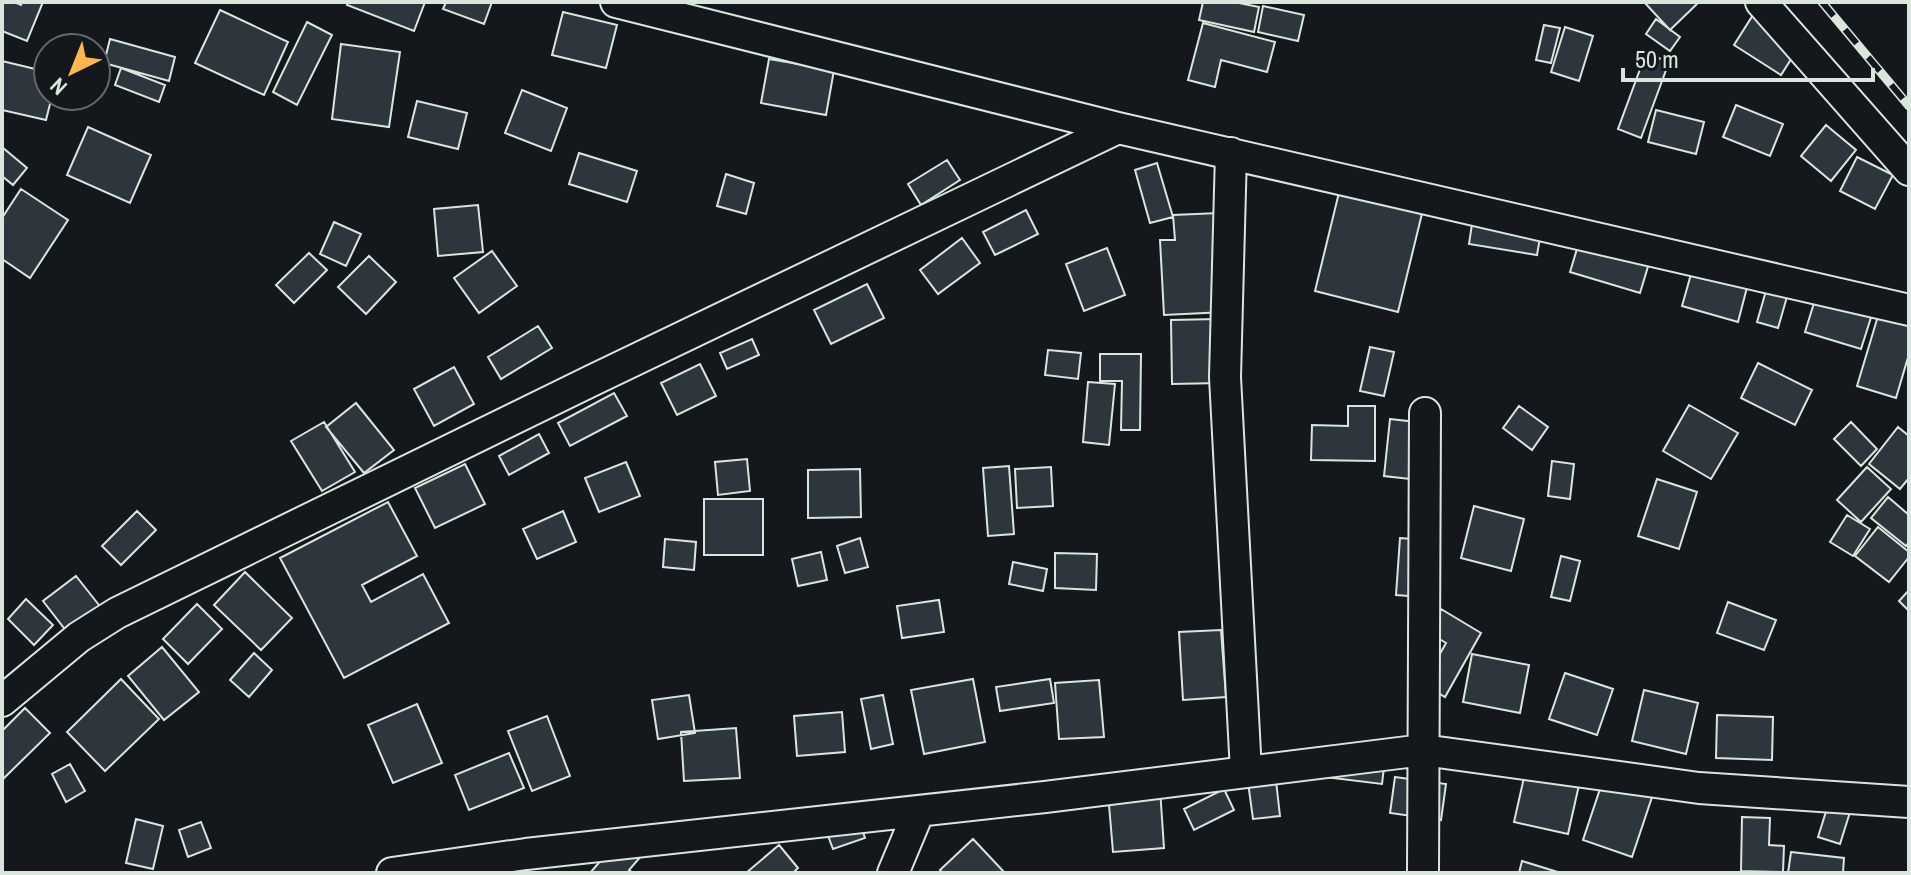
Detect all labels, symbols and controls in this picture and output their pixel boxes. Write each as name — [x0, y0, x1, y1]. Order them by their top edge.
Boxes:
north arrow — [32, 32, 112, 112]
scale bar — [1623, 32, 1873, 82]
text: 50 m — [1635, 43, 1679, 75]
text: N — [43, 71, 73, 102]

